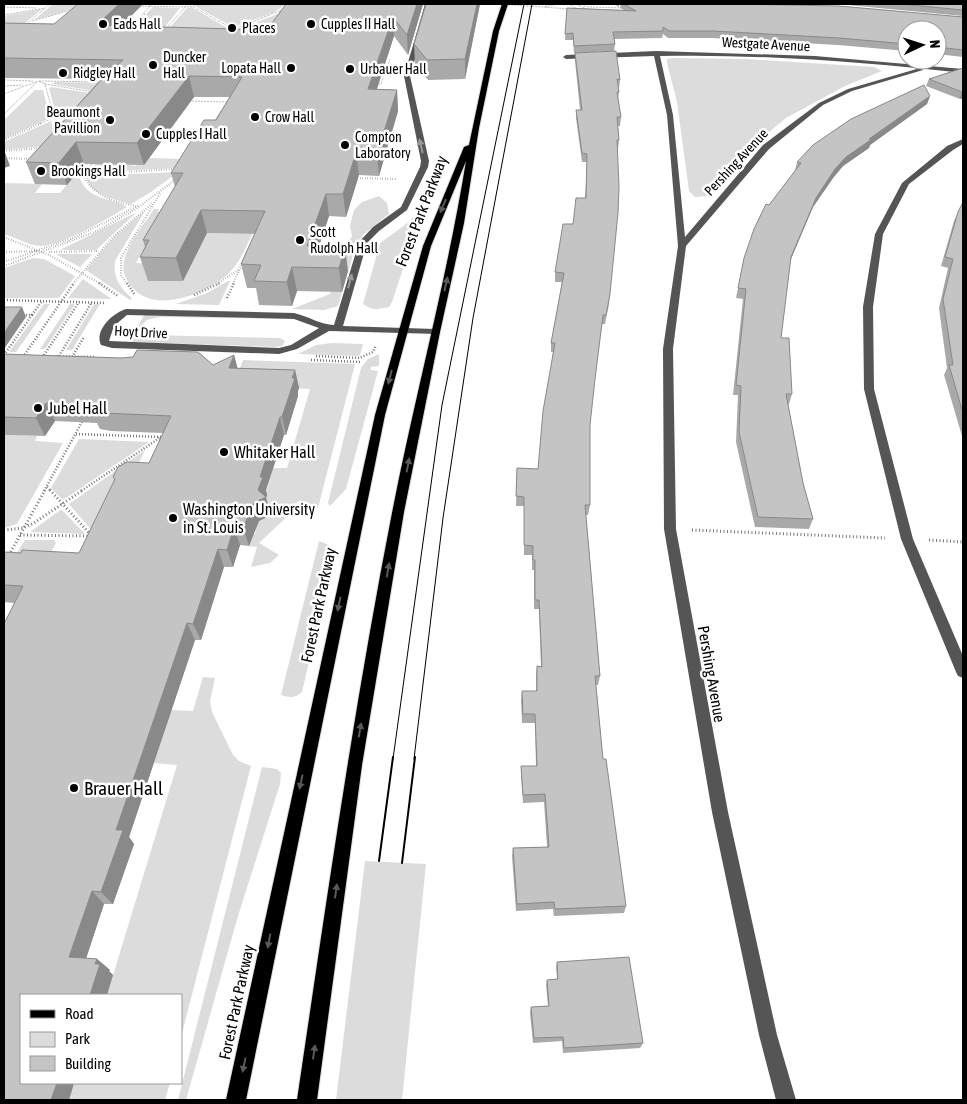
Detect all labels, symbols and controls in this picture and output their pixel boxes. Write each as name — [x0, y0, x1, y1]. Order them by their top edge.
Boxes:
place label: Eads Hall — [113, 16, 161, 32]
place label: Cupples II Hall — [321, 16, 396, 32]
marker: Eads Hall — [97, 18, 109, 30]
marker: Cupples II Hall — [305, 18, 317, 30]
place label: Places — [242, 20, 276, 36]
north arrow — [897, 20, 947, 70]
marker: Places — [226, 22, 238, 34]
street label: Westgate Avenue — [722, 34, 810, 54]
text: N — [927, 39, 943, 49]
place label: Duncker Hall — [163, 49, 207, 81]
marker: Duncker Hall — [147, 59, 159, 71]
place label: Lopata Hall — [221, 60, 281, 76]
place label: Urbauer Hall — [360, 61, 427, 77]
marker: Lopata Hall — [285, 62, 297, 74]
marker: Urbauer Hall — [344, 63, 356, 75]
place label: Ridgley Hall — [73, 65, 136, 81]
marker: Ridgley Hall — [57, 67, 69, 79]
place label: Beaumont Pavillion — [46, 104, 100, 136]
place label: Crow Hall — [265, 109, 314, 125]
marker: Crow Hall — [249, 111, 261, 123]
marker: Beaumont Pavillion — [104, 114, 116, 126]
street label: Pershing Avenue — [701, 125, 771, 199]
place label: Cupples I Hall — [156, 126, 227, 142]
marker: Cupples I Hall — [140, 128, 152, 140]
place label: Compton Laboratory — [355, 129, 411, 161]
one-way arrow — [417, 138, 425, 153]
marker: Compton Laboratory — [339, 139, 351, 151]
street label: Forest Park Parkway — [392, 153, 451, 269]
place label: Brookings Hall — [51, 163, 126, 179]
marker: Brookings Hall — [35, 165, 47, 177]
one-way arrow — [439, 199, 447, 214]
place label: Scott Rudolph Hall — [310, 224, 378, 256]
marker: Scott Rudolph Hall — [294, 234, 306, 246]
one-way arrow — [346, 274, 354, 289]
one-way arrow — [442, 277, 450, 292]
street label: Hoyt Drive — [114, 323, 168, 341]
one-way arrow — [386, 370, 394, 385]
place label: Jubel Hall — [48, 399, 108, 417]
marker: Jubel Hall — [32, 402, 44, 414]
place label: Whitaker Hall — [234, 443, 316, 461]
marker: Whitaker Hall — [218, 446, 230, 458]
one-way arrow — [404, 457, 412, 472]
place label: Washington University in St. Louis — [183, 500, 315, 536]
marker: Washington University in St. Louis — [167, 512, 179, 524]
street label: Forest Park Parkway — [297, 545, 340, 664]
one-way arrow — [385, 562, 393, 578]
one-way arrow — [335, 597, 343, 612]
street label: Pershing Avenue — [694, 624, 729, 724]
one-way arrow — [357, 722, 365, 738]
one-way arrow — [297, 774, 305, 790]
place label: Brauer Hall — [84, 777, 163, 799]
marker: Brauer Hall — [68, 782, 80, 794]
one-way arrow — [332, 883, 340, 899]
one-way arrow — [265, 934, 273, 949]
street label: Forest Park Parkway — [215, 942, 258, 1061]
legend — [20, 994, 182, 1084]
text: Road — [65, 1005, 94, 1022]
text: Park — [65, 1030, 90, 1047]
one-way arrow — [310, 1044, 318, 1060]
text: Building — [65, 1055, 111, 1072]
one-way arrow — [239, 1057, 247, 1073]

